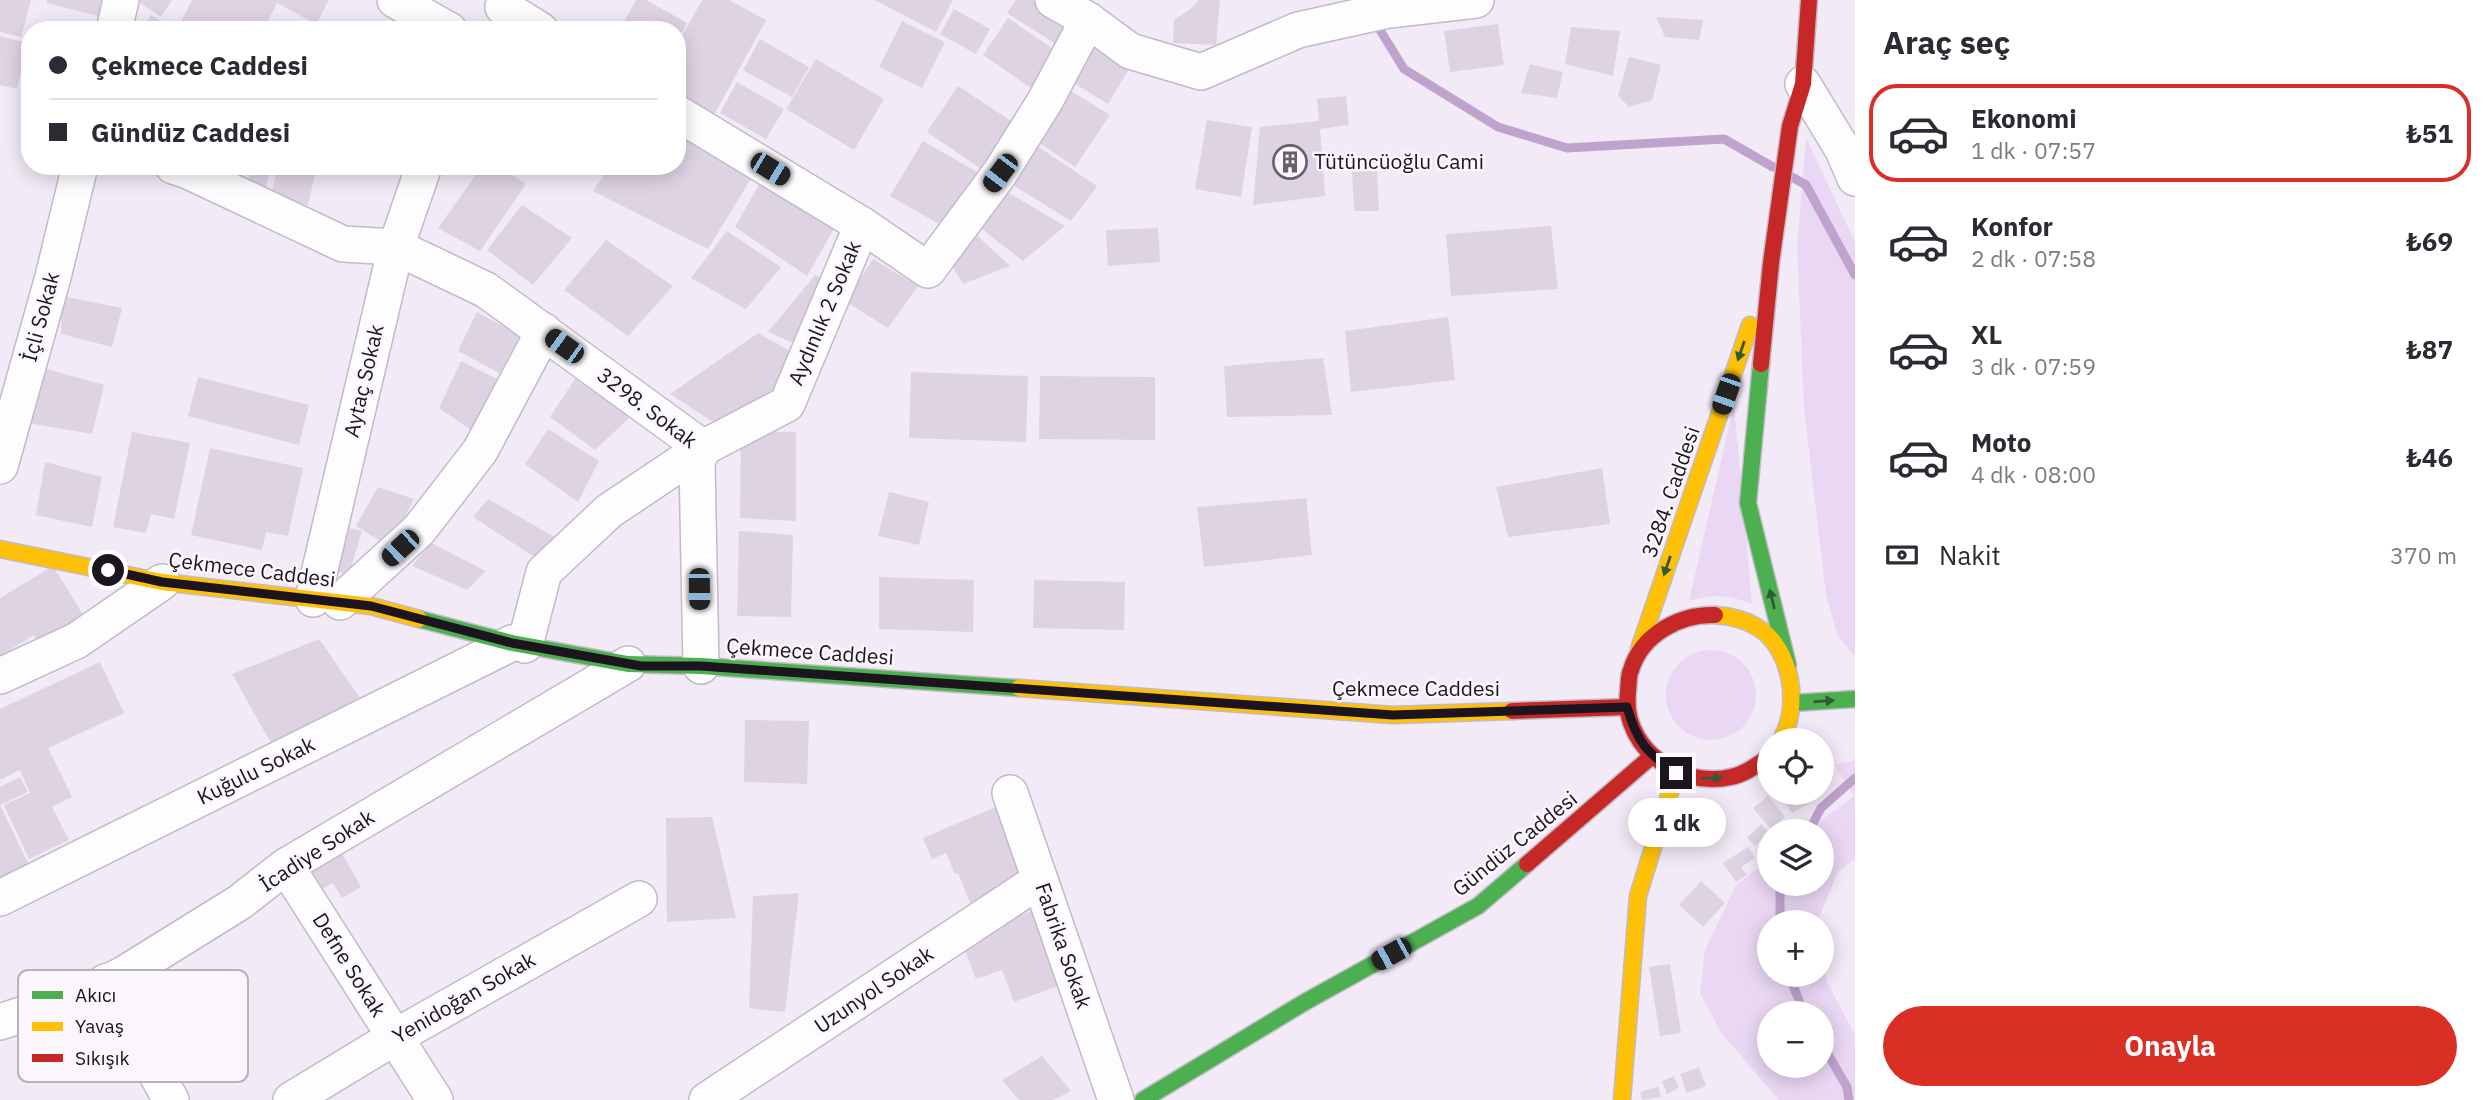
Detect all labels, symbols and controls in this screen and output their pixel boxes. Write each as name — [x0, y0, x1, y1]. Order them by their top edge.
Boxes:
text: Araç seç — [1883, 21, 2010, 63]
text: Çekmece Caddesi — [91, 48, 308, 82]
text: Ekonomi — [1971, 101, 2077, 135]
icon: car — [1887, 102, 1950, 165]
text: Gündüz Caddesi — [91, 115, 290, 149]
text: ₺51 — [2406, 116, 2453, 150]
text: 1 dk · 07:57 — [1971, 135, 2096, 165]
building icon: Tütüncüoğlu Cami — [1271, 143, 1309, 181]
place label: Tütüncüoğlu Cami — [1314, 147, 1484, 175]
car — [747, 149, 794, 189]
car — [979, 150, 1022, 196]
text: Konfor — [1971, 209, 2053, 243]
icon: car — [1887, 210, 1950, 273]
text: ₺69 — [2406, 224, 2453, 258]
street label: Aydınlık 2 Sokak — [781, 236, 867, 389]
text: 2 dk · 07:58 — [1971, 243, 2096, 273]
street label: İçli Sokak — [15, 269, 65, 365]
text: XL — [1971, 317, 2002, 351]
icon: car — [1887, 318, 1950, 381]
street label: Aytaç Sokak — [336, 322, 390, 440]
car — [541, 325, 588, 367]
text: ₺87 — [2406, 332, 2453, 366]
one-way arrow — [1735, 341, 1746, 362]
text: 3 dk · 07:59 — [1971, 351, 2096, 381]
street label: 3298. Sokak — [592, 360, 703, 454]
car — [1710, 371, 1743, 417]
street label: 3284. Caddesi — [1635, 422, 1706, 561]
text: Moto — [1971, 425, 2031, 459]
icon: car — [1887, 426, 1950, 489]
text: ₺46 — [2406, 440, 2453, 474]
text: 4 dk · 08:00 — [1971, 459, 2096, 489]
car — [378, 526, 423, 570]
icon: cash — [1883, 536, 1921, 574]
text: Nakit — [1939, 538, 2001, 572]
text: 370 m — [2390, 540, 2457, 570]
street label: Çekmece Caddesi — [167, 545, 337, 593]
route start — [92, 554, 124, 586]
one-way arrow — [1661, 556, 1672, 577]
car — [689, 568, 710, 610]
one-way arrow — [1766, 588, 1777, 610]
street label: Çekmece Caddesi — [725, 631, 895, 671]
street label: Çekmece Caddesi — [1332, 674, 1500, 702]
one-way arrow — [1813, 695, 1835, 706]
map controls — [1757, 728, 1834, 1078]
button: locate — [1757, 728, 1834, 805]
street label: Kuğulu Sokak — [192, 730, 319, 811]
route end — [1660, 757, 1692, 789]
one-way arrow — [1701, 773, 1723, 784]
street label: Gündüz Caddesi — [1446, 784, 1583, 902]
callout: 1 dk — [1627, 798, 1725, 846]
street label: İcadiye Sokak — [254, 803, 379, 898]
text: 1 dk — [1654, 807, 1700, 837]
button: layers — [1757, 819, 1834, 896]
street label: Fabrika Sokak — [1029, 879, 1099, 1012]
street label: Defne Sokak — [307, 907, 393, 1022]
button: + — [1757, 910, 1834, 987]
car — [1368, 935, 1415, 973]
street label: Uzunyol Sokak — [809, 939, 938, 1039]
street label: Yenidoğan Sokak — [387, 945, 540, 1049]
legend — [18, 970, 248, 1082]
text: Akıcı — [75, 983, 116, 1007]
button: − — [1757, 1001, 1834, 1078]
button: Onayla — [1883, 1006, 2457, 1086]
text: Yavaş — [75, 1014, 124, 1038]
text: Sıkışık — [75, 1046, 130, 1070]

